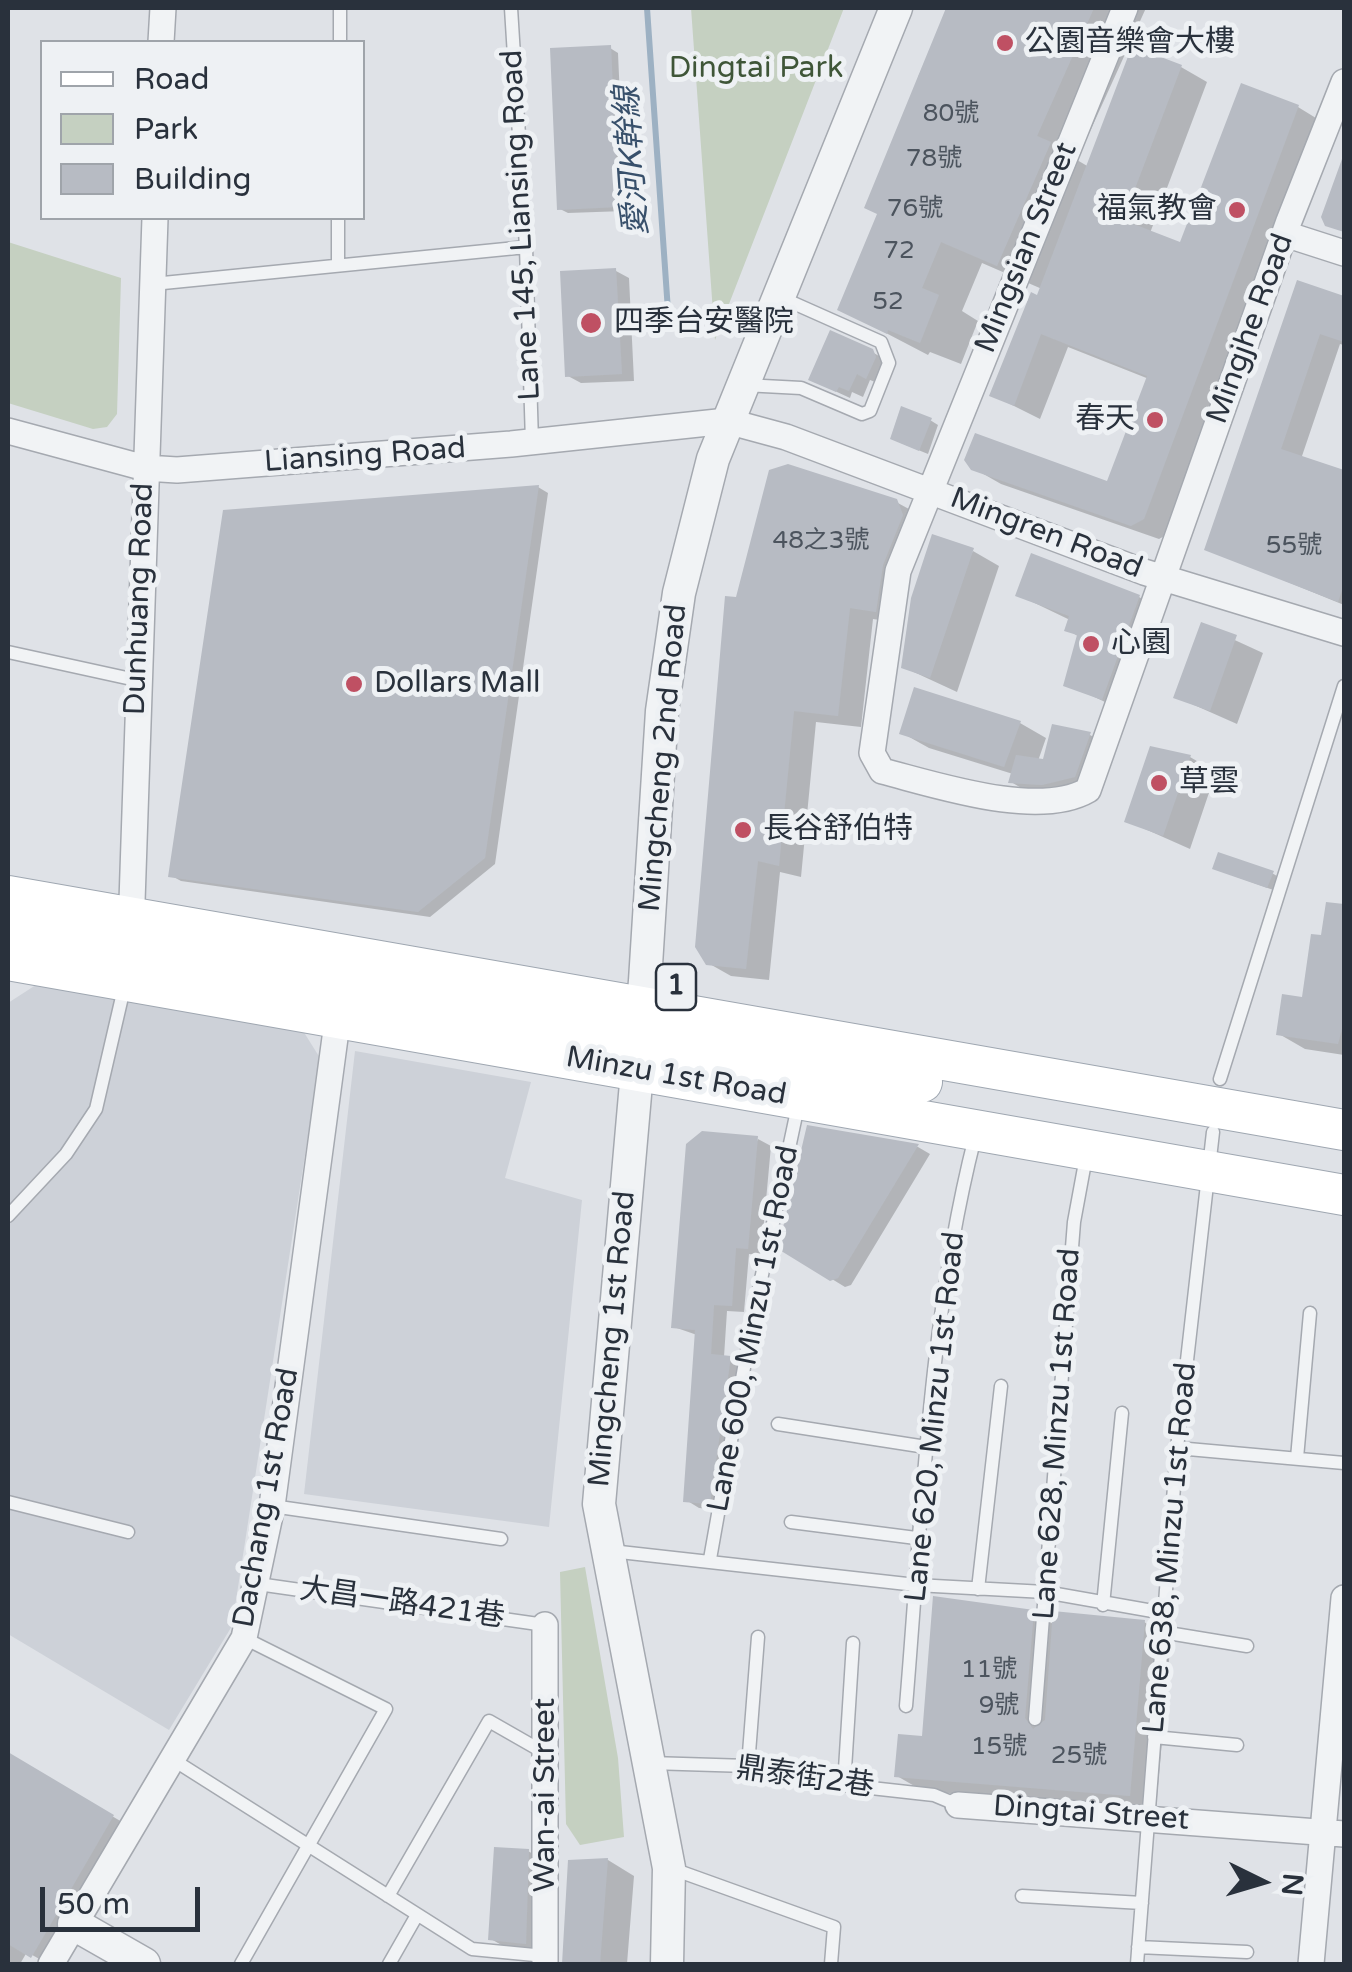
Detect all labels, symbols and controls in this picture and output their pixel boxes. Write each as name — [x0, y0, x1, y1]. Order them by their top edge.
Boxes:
place label: 公園音樂會大樓 — [1025, 25, 1235, 61]
marker: 公園音樂會大樓 — [994, 32, 1016, 54]
legend — [40, 40, 365, 220]
street label: Lane 145, Liansing Road — [495, 49, 549, 401]
park label: Dingtai Park — [669, 51, 843, 87]
text: Road — [134, 61, 209, 98]
water label: 愛河K幹線 — [609, 85, 657, 237]
house number: 80號 — [923, 99, 979, 129]
text: Park — [134, 111, 198, 148]
street label: Mingsian Street — [968, 137, 1086, 359]
house number: 78號 — [906, 144, 962, 174]
text: Building — [134, 161, 251, 198]
place label: 福氣教會 — [1097, 192, 1217, 228]
house number: 76號 — [887, 194, 943, 224]
marker: 福氣教會 — [1226, 199, 1248, 221]
street label: Mingjhe Road — [1200, 229, 1302, 429]
house number: 72 — [883, 236, 915, 266]
house number: 52 — [872, 287, 904, 317]
place label: 四季台安醫院 — [614, 305, 794, 341]
marker: 四季台安醫院 — [578, 310, 604, 336]
place label: 春天 — [1075, 402, 1135, 438]
marker: 春天 — [1144, 409, 1166, 431]
street label: Liansing Road — [263, 431, 467, 481]
street label: Mingren Road — [945, 481, 1147, 587]
street label: Dunhuang Road — [118, 482, 162, 716]
house number: 48之3號 — [772, 526, 870, 556]
house number: 55號 — [1266, 531, 1322, 561]
street label: Mingcheng 2nd Road — [633, 603, 695, 913]
place label: 心園 — [1111, 626, 1171, 662]
marker: 心園 — [1080, 633, 1102, 655]
place label: Dollars Mall — [374, 666, 540, 702]
marker: Dollars Mall — [343, 673, 365, 695]
place label: 草雲 — [1179, 765, 1239, 801]
marker: 草雲 — [1148, 772, 1170, 794]
place label: 長谷舒伯特 — [763, 812, 913, 848]
marker: 長谷舒伯特 — [732, 819, 754, 841]
road number: 1 — [656, 964, 696, 1010]
street label: Minzu 1st Road — [563, 1040, 789, 1114]
street label: Lane 600, Minzu 1st Road — [701, 1143, 807, 1515]
street label: Mingcheng 1st Road — [582, 1189, 644, 1489]
street label: Lane 620, Minzu 1st Road — [899, 1230, 973, 1604]
street label: Lane 628, Minzu 1st Road — [1027, 1247, 1089, 1621]
street label: Lane 638, Minzu 1st Road — [1137, 1361, 1205, 1735]
street label: Dachang 1st Road — [226, 1365, 308, 1631]
street label: 大昌一路421巷 — [297, 1572, 507, 1636]
house number: 11號 — [961, 1655, 1017, 1685]
house number: 9號 — [979, 1691, 1019, 1721]
street label: Wan-ai Street — [528, 1698, 564, 1892]
house number: 15號 — [971, 1732, 1027, 1762]
house number: 25號 — [1051, 1741, 1107, 1771]
street label: 鼎泰街2巷 — [734, 1751, 876, 1805]
street label: Dingtai Street — [992, 1789, 1190, 1839]
north arrow — [1212, 1832, 1312, 1932]
scale bar — [45, 1867, 205, 1929]
text: N — [1274, 1872, 1310, 1897]
text: 50 m — [57, 1886, 130, 1923]

